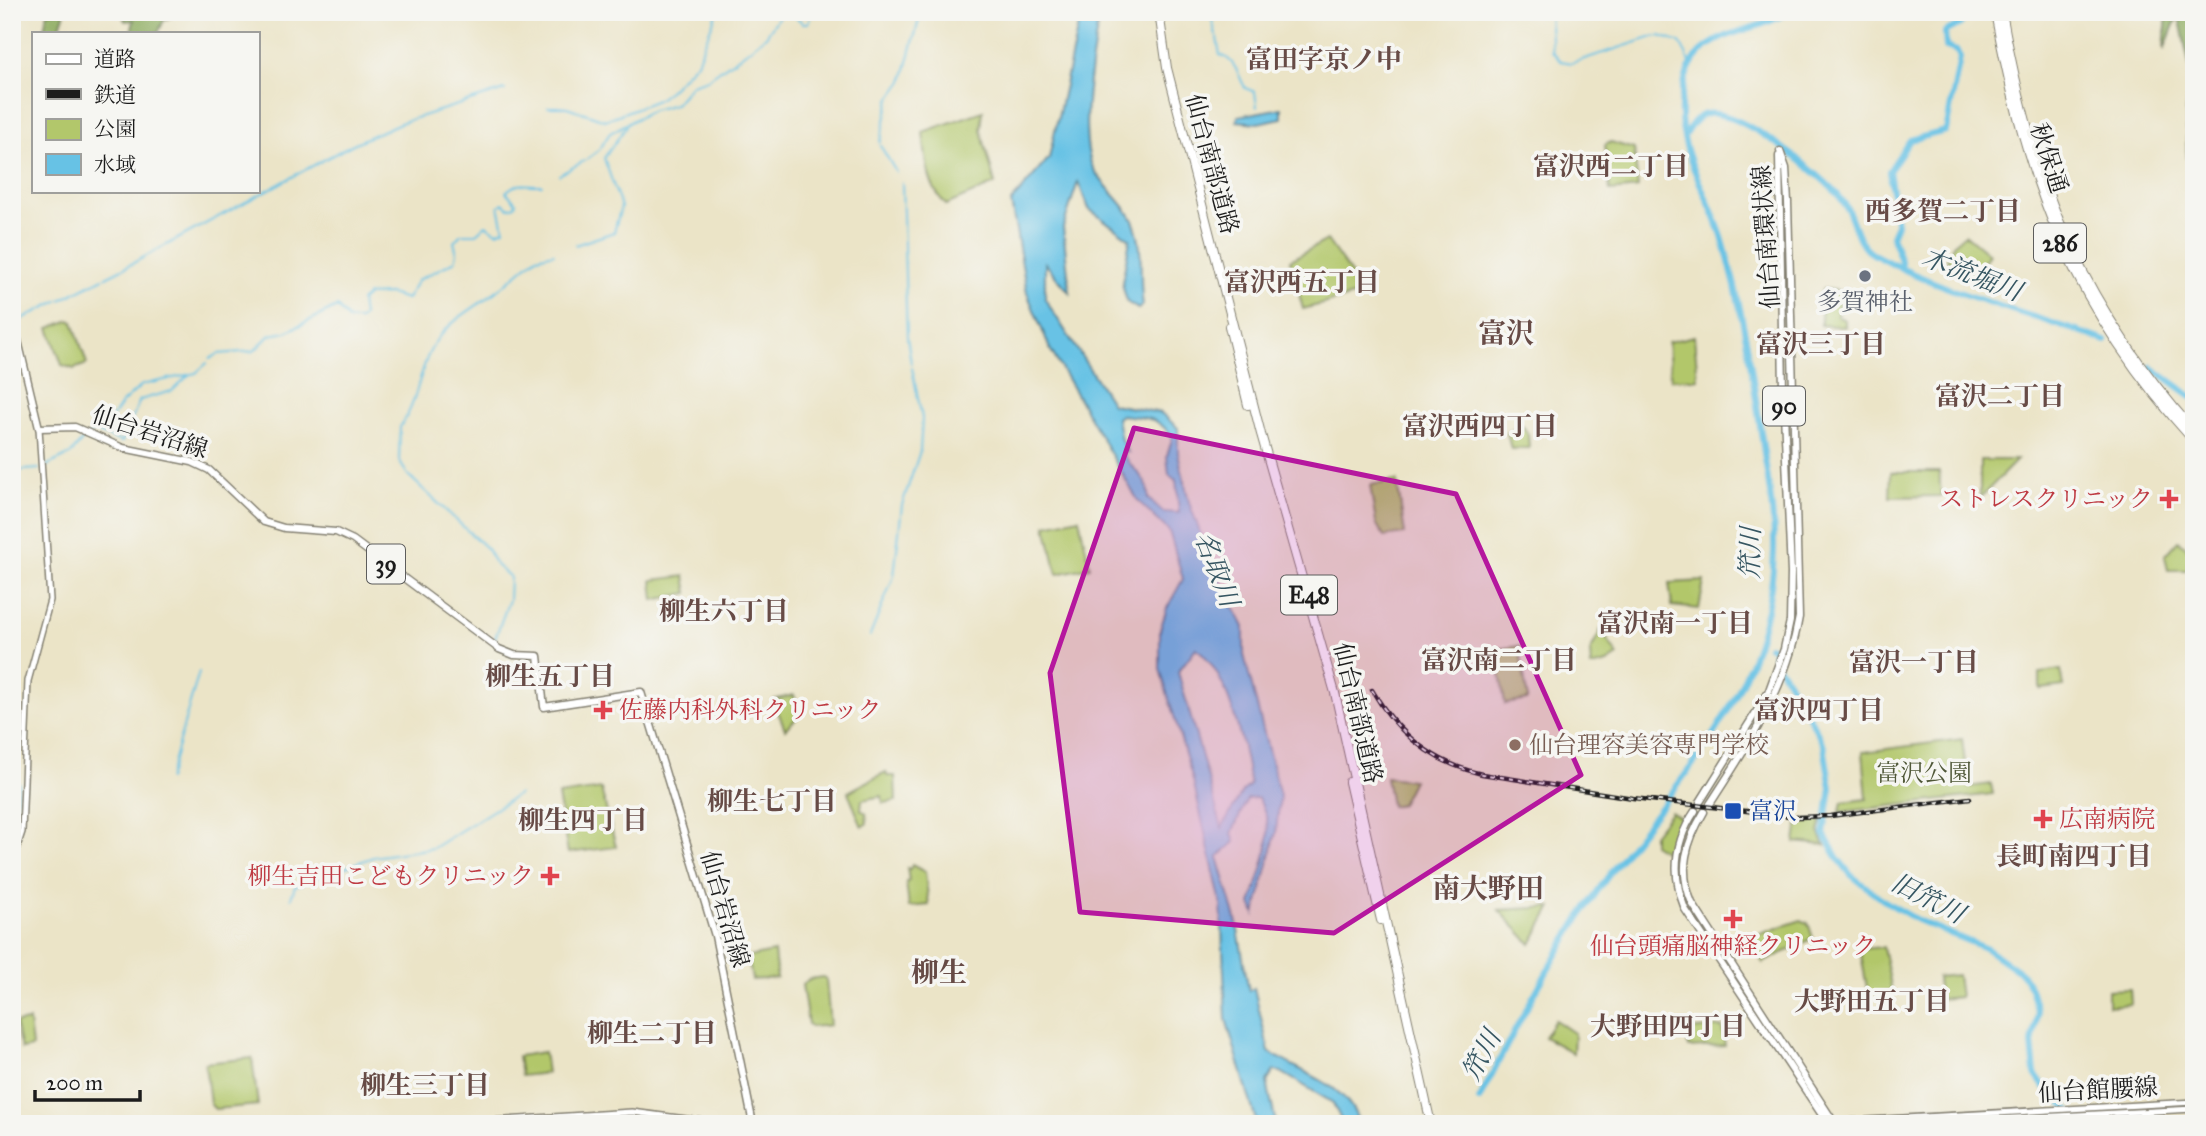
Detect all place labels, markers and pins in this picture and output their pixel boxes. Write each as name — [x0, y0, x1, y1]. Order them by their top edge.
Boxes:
marker: 多賀神社 — [1857, 268, 1873, 284]
place label: 多賀神社 — [1817, 287, 1913, 317]
place label: ストレスクリニック — [1939, 484, 2153, 514]
marker: ストレスクリニック — [2159, 489, 2179, 509]
place label: 佐藤内科外科クリニック — [619, 695, 882, 725]
marker: 佐藤内科外科クリニック — [593, 700, 613, 720]
place label: 仙台理容美容専門学校 — [1529, 730, 1769, 760]
marker: 仙台理容美容専門学校 — [1507, 737, 1523, 753]
place label: 富沢 — [1749, 796, 1797, 826]
marker: 富沢 — [1723, 801, 1743, 821]
place label: 広南病院 — [2059, 804, 2155, 834]
marker: 広南病院 — [2033, 809, 2053, 829]
place label: 柳生吉田こどもクリニック — [247, 861, 534, 891]
marker: 柳生吉田こどもクリニック — [540, 866, 560, 886]
marker: 仙台頭痛脳神経クリニック — [1723, 909, 1743, 929]
place label: 仙台頭痛脳神経クリニック — [1590, 931, 1876, 961]

